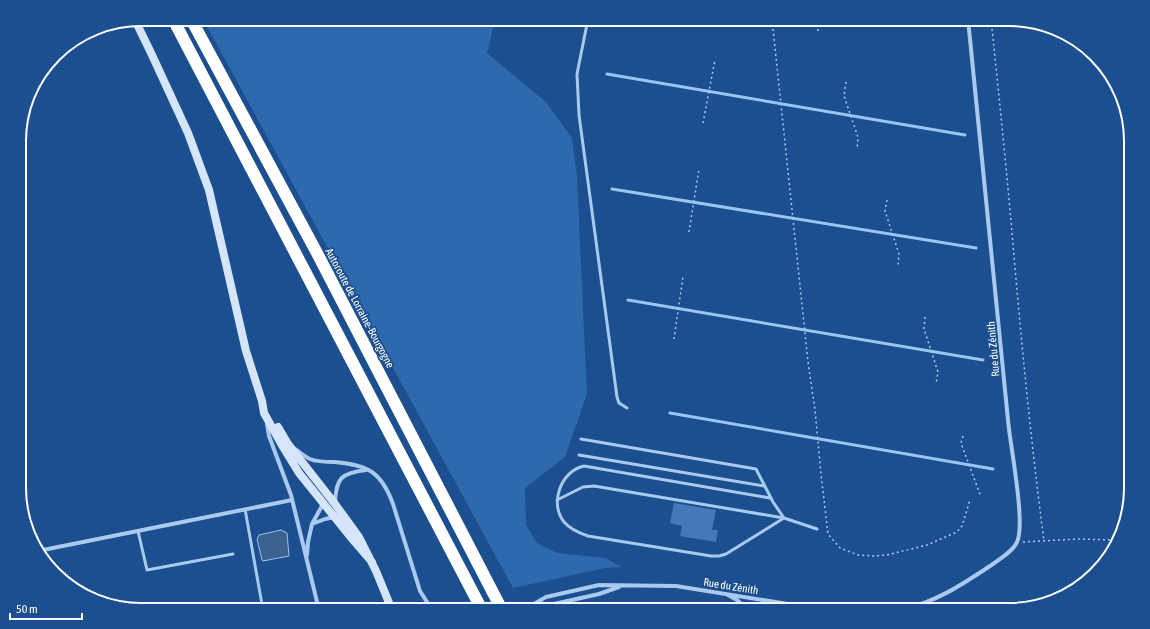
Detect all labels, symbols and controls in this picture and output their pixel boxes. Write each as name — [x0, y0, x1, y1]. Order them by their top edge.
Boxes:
street label: Autoroute de Lorraine-Bourgogne — [323, 246, 397, 370]
street label: Rue du Zénith — [985, 321, 1001, 377]
street label: Rue du Zénith — [703, 576, 759, 596]
scale bar — [10, 595, 82, 621]
text: 50 m — [16, 602, 38, 616]

